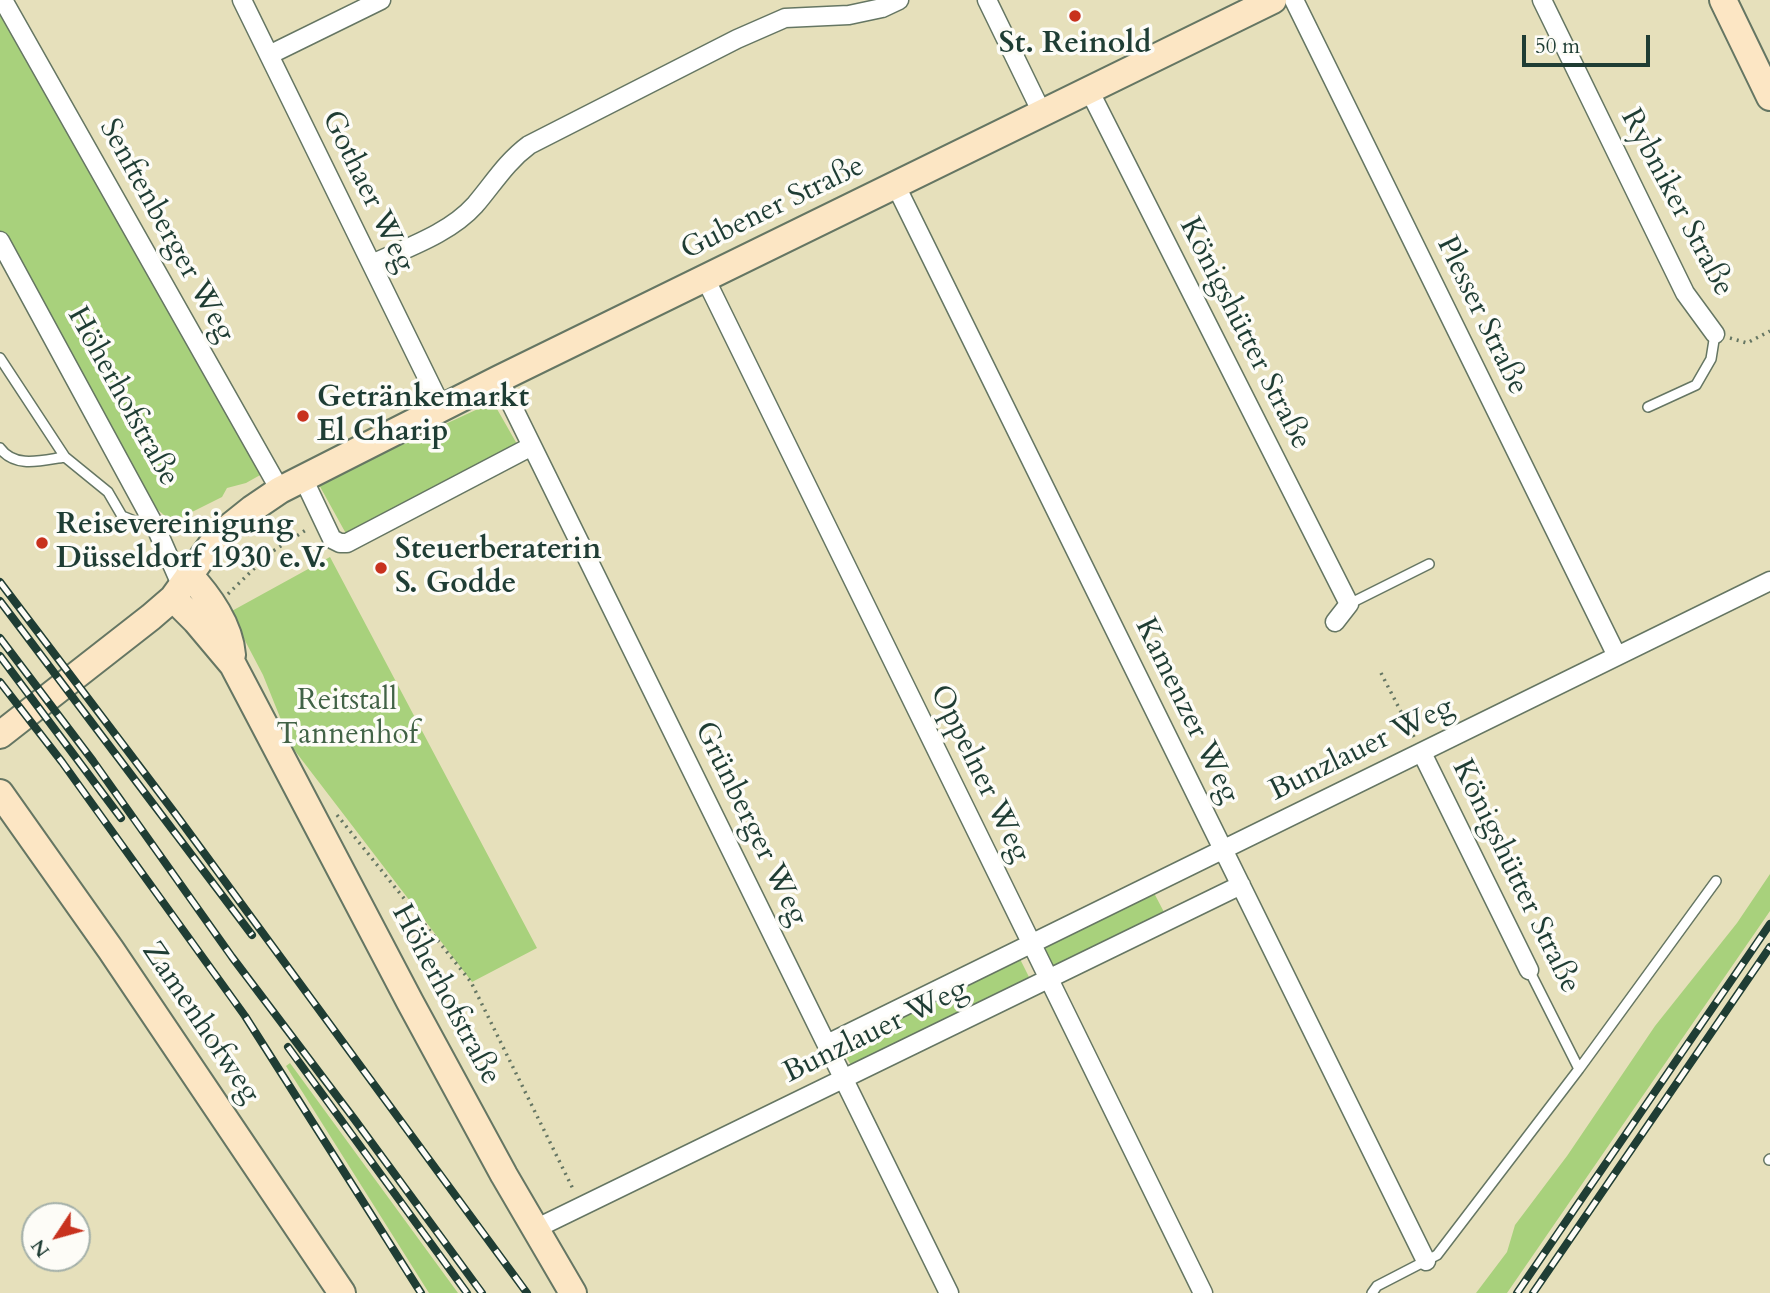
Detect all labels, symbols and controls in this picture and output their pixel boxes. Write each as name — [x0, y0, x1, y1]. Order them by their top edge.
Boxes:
marker: St. Reinold — [1067, 8, 1083, 24]
scale bar — [1525, 21, 1653, 65]
place label: St. Reinold — [999, 27, 1151, 63]
text: 50 m — [1535, 32, 1580, 61]
street label: Rybniker Straße — [1612, 103, 1740, 303]
street label: Gothaer Weg — [312, 105, 422, 279]
street label: Senftenberger Weg — [90, 114, 242, 348]
street label: Gubener Straße — [675, 149, 871, 269]
street label: Königshütter Straße — [1170, 212, 1318, 456]
street label: Plesser Straße — [1427, 231, 1535, 401]
street label: Höherhofstraße — [58, 301, 186, 493]
place label: Getränkemarkt El Charip — [317, 381, 529, 452]
marker: Getränkemarkt El Charip — [295, 408, 311, 424]
place label: Reisevereinigung Düsseldorf 1930 e.V. — [56, 508, 327, 578]
place label: Steuerberaterin S. Godde — [395, 533, 601, 604]
marker: Reisevereinigung Düsseldorf 1930 e.V. — [34, 535, 50, 551]
marker: Steuerberaterin S. Godde — [373, 560, 389, 576]
street label: Kamenzer Weg — [1126, 613, 1246, 809]
street label: Oppelner Weg — [921, 680, 1037, 868]
park label: Reitstall Tannenhof — [276, 684, 418, 754]
street label: Bunzlauer Weg — [1264, 690, 1460, 810]
street label: Grünberger Weg — [685, 716, 815, 932]
street label: Königshütter Straße — [1443, 754, 1587, 1000]
street label: Höherhofstraße — [382, 899, 508, 1091]
street label: Zamenhofweg — [133, 936, 267, 1110]
street label: Bunzlauer Weg — [778, 972, 974, 1092]
north arrow — [21, 1202, 91, 1272]
text: N — [25, 1234, 56, 1262]

